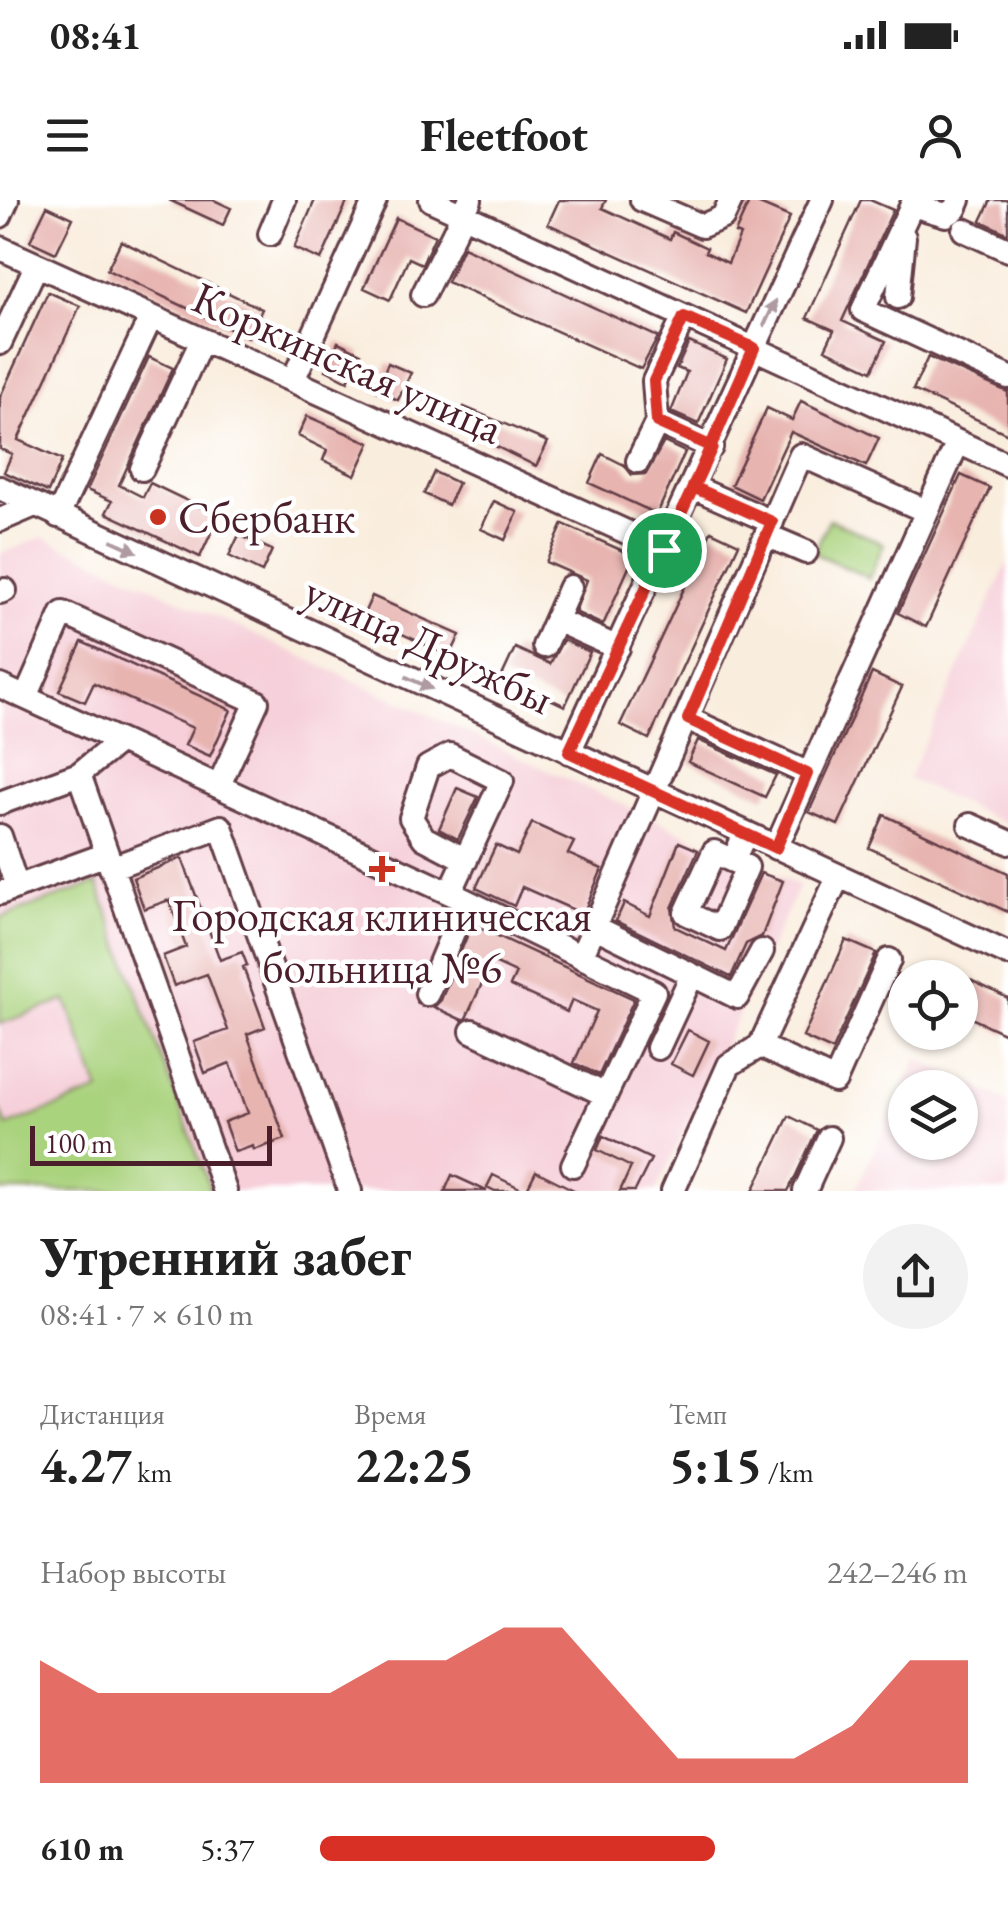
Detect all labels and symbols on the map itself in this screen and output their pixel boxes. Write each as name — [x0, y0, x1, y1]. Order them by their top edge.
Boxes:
street label: Коркинская улица — [184, 268, 512, 456]
one-way arrow — [761, 299, 778, 328]
place label: Сбербанк — [178, 488, 355, 546]
marker: Сбербанк — [147, 506, 169, 528]
pin — [622, 508, 707, 593]
one-way arrow — [110, 538, 139, 555]
street label: улица Дружбы — [295, 561, 563, 727]
one-way arrow — [405, 674, 434, 691]
marker: Городская клиническая больница №6 — [369, 856, 395, 882]
place label: Городская клиническая больница №6 — [172, 886, 592, 996]
scale bar — [30, 1121, 272, 1166]

